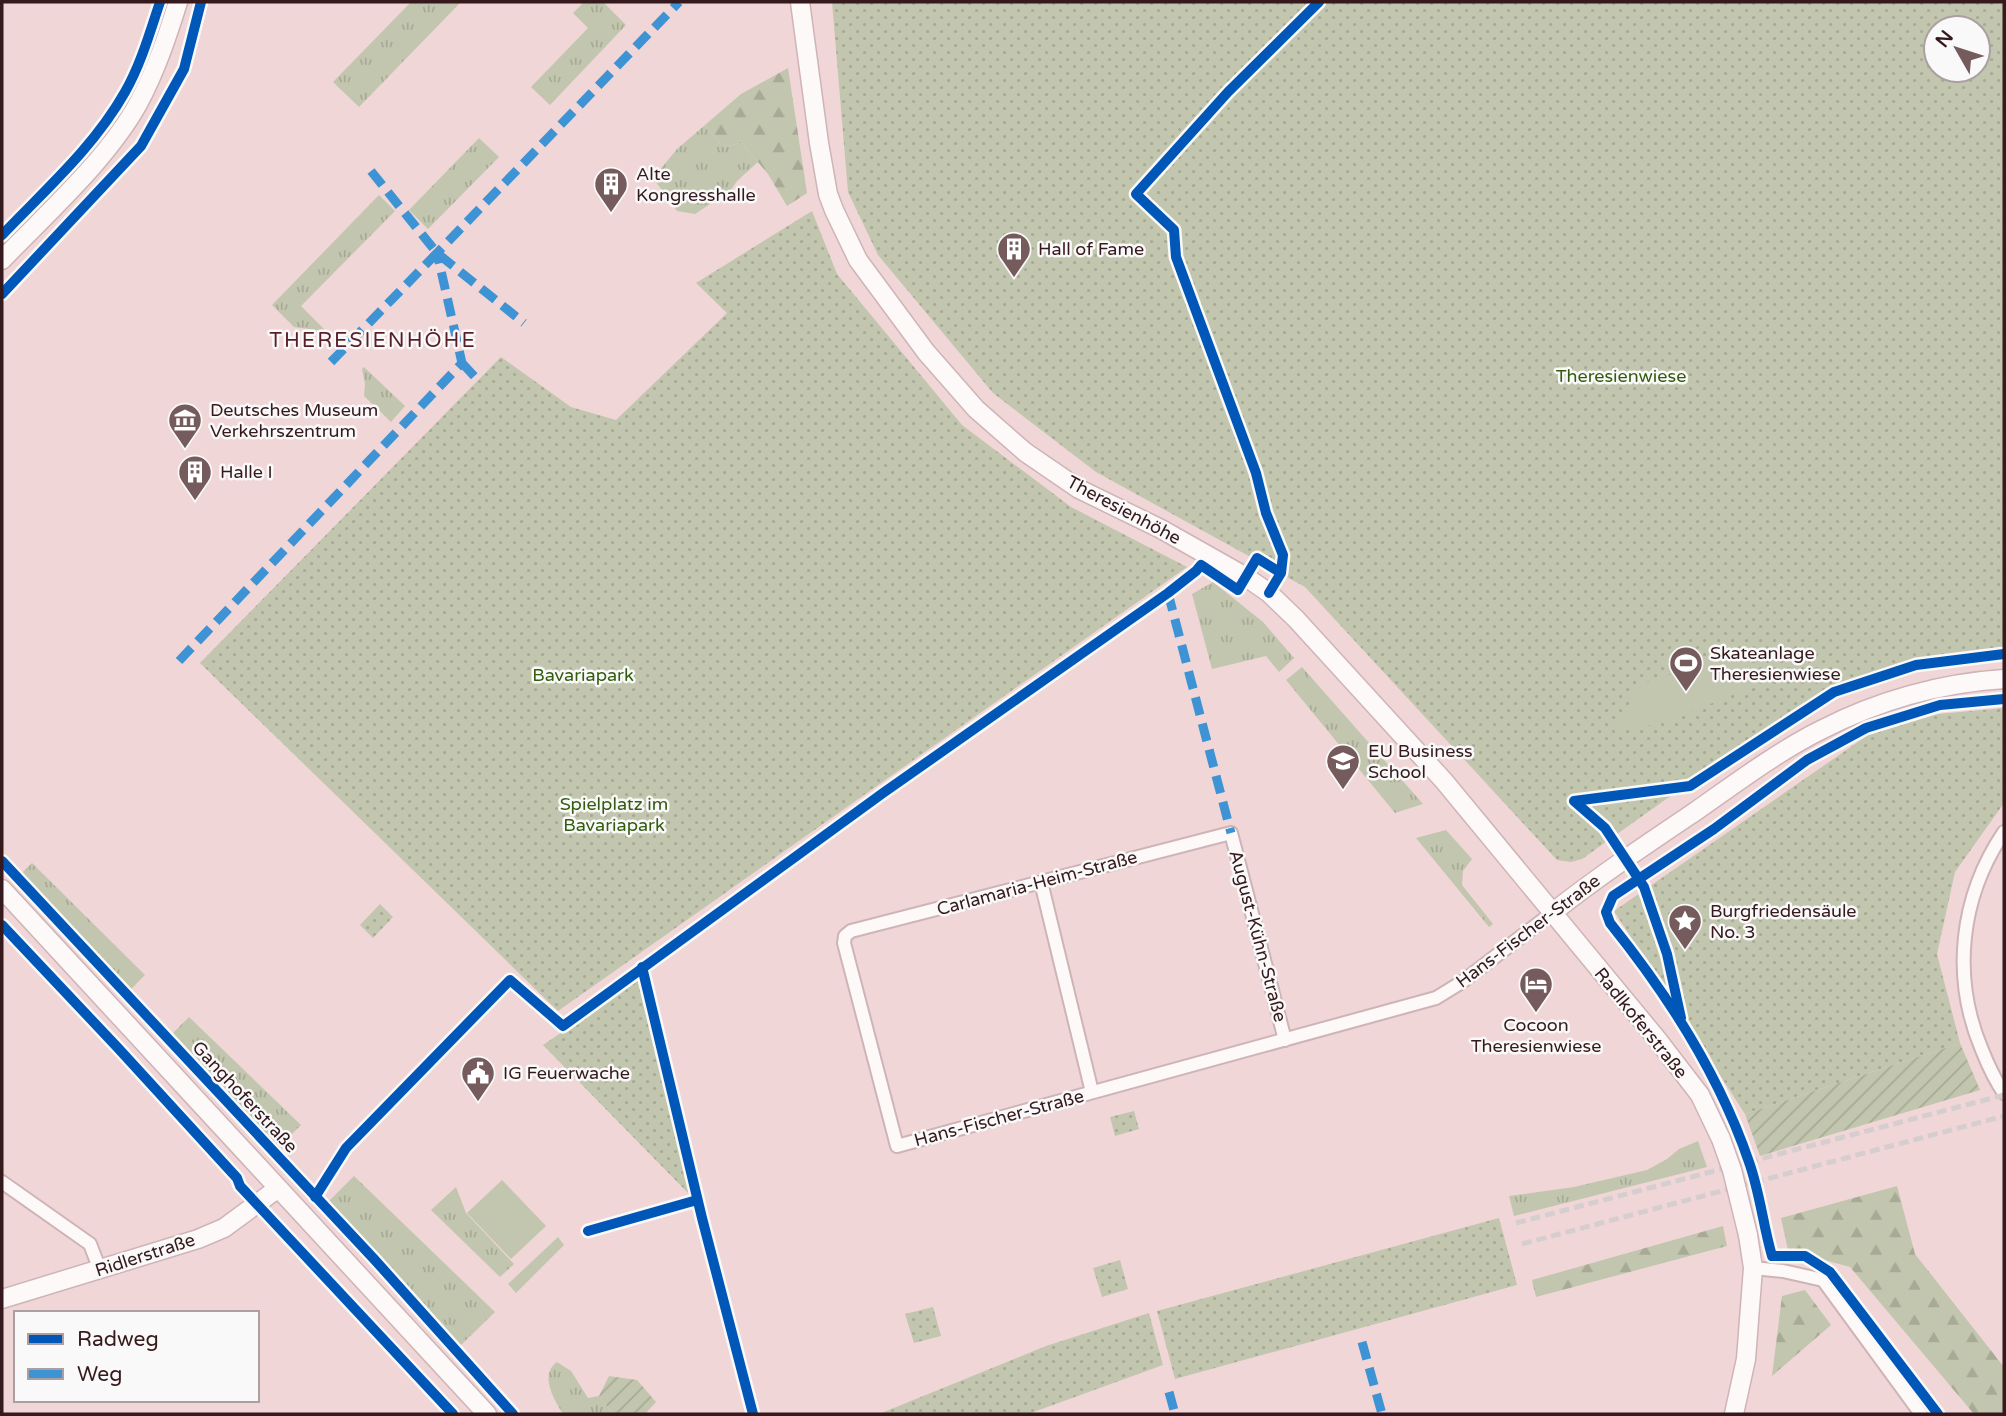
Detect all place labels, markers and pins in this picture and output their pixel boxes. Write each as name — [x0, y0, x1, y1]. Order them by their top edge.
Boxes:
place label: Alte Kongresshalle — [636, 163, 756, 206]
building icon: Alte Kongresshalle — [592, 165, 630, 214]
building icon: Hall of Fame — [995, 230, 1033, 279]
place label: Hall of Fame — [1038, 238, 1144, 260]
place label: Deutsches Museum Verkehrszentrum — [210, 399, 378, 442]
museum icon: Deutsches Museum Verkehrszentrum — [166, 401, 204, 450]
building icon: Halle I — [176, 453, 214, 502]
place label: Halle I — [220, 461, 273, 483]
place label: Skateanlage Theresienwiese — [1710, 642, 1841, 685]
sports icon: Skateanlage Theresienwiese — [1667, 644, 1705, 693]
place label: EU Business School — [1368, 740, 1473, 783]
school or university icon: EU Business School — [1324, 742, 1362, 791]
place label: Burgfriedensäule No. 3 — [1710, 900, 1857, 943]
place icon: Burgfriedensäule No. 3 — [1666, 902, 1704, 951]
hotel icon: Cocoon Theresienwiese — [1517, 965, 1555, 1014]
place label: Cocoon Theresienwiese — [1471, 1014, 1601, 1057]
public building icon: IG Feuerwache — [459, 1054, 497, 1103]
place label: IG Feuerwache — [503, 1062, 630, 1084]

